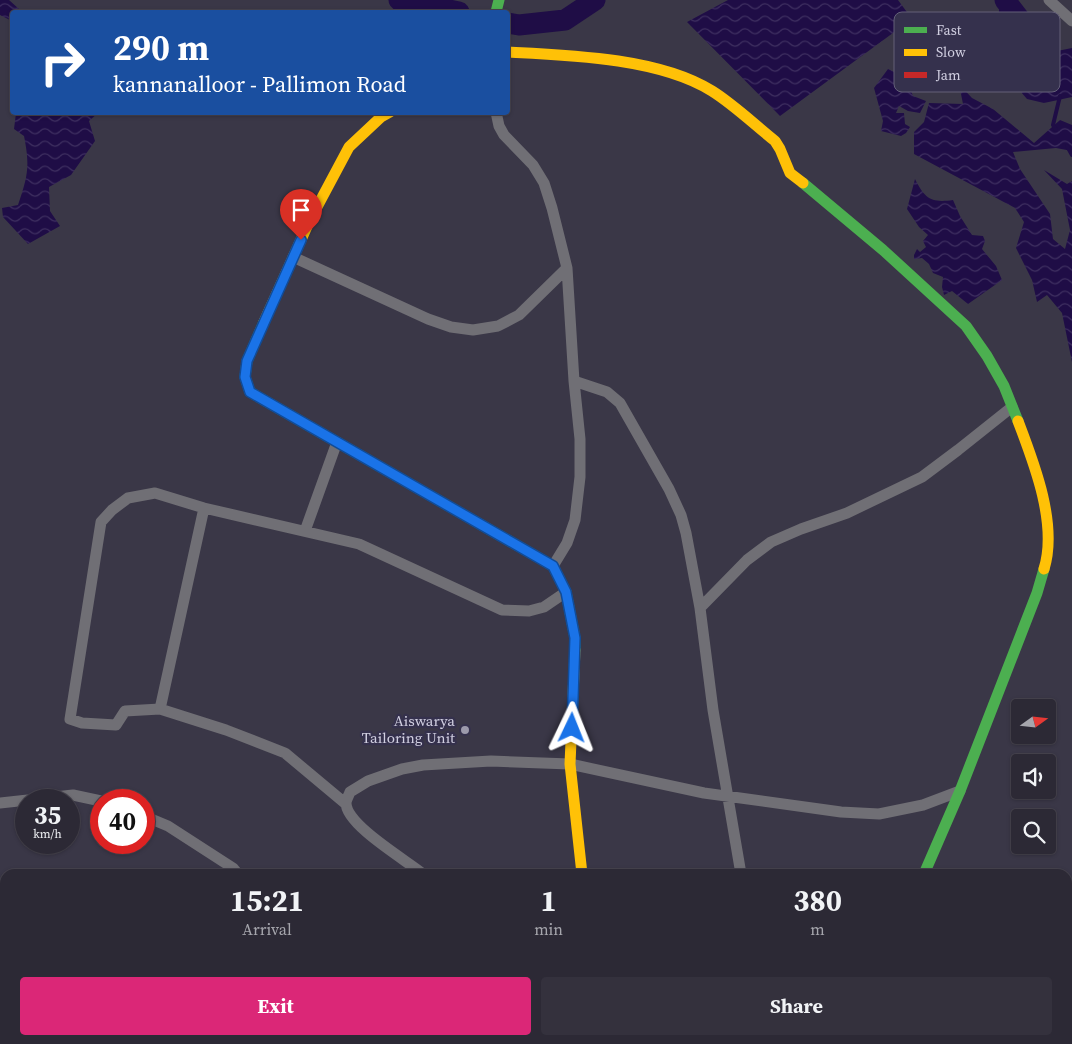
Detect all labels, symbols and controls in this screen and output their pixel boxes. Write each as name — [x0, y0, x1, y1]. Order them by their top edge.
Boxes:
legend — [894, 12, 1060, 92]
text: Fast — [936, 20, 962, 40]
text: 290 m — [113, 24, 209, 72]
icon: right — [30, 30, 95, 95]
text: Slow — [936, 42, 966, 62]
text: Jam — [935, 65, 961, 85]
text: kannanalloor - Pallimon Road — [113, 69, 406, 99]
pin — [280, 189, 322, 240]
icon: arrive — [287, 196, 315, 224]
north arrow — [1011, 699, 1056, 744]
map controls — [1011, 699, 1056, 854]
position arrow — [545, 701, 597, 753]
place label: Aiswarya Tailoring Unit — [362, 710, 455, 748]
marker: Aiswarya Tailoring Unit — [459, 724, 471, 736]
button: sound — [1011, 754, 1056, 799]
speed limit sign: 40 — [90, 789, 155, 854]
text: 35 — [34, 798, 61, 832]
button: search — [1011, 809, 1056, 854]
text: km/h — [33, 826, 62, 842]
text: 15:21 — [230, 880, 304, 921]
text: 1 — [540, 880, 557, 921]
text: 380 — [793, 880, 842, 921]
text: Arrival — [242, 918, 292, 940]
text: min — [534, 918, 563, 940]
text: m — [810, 918, 825, 940]
button: Exit — [20, 977, 531, 1035]
button: Share — [541, 977, 1052, 1035]

